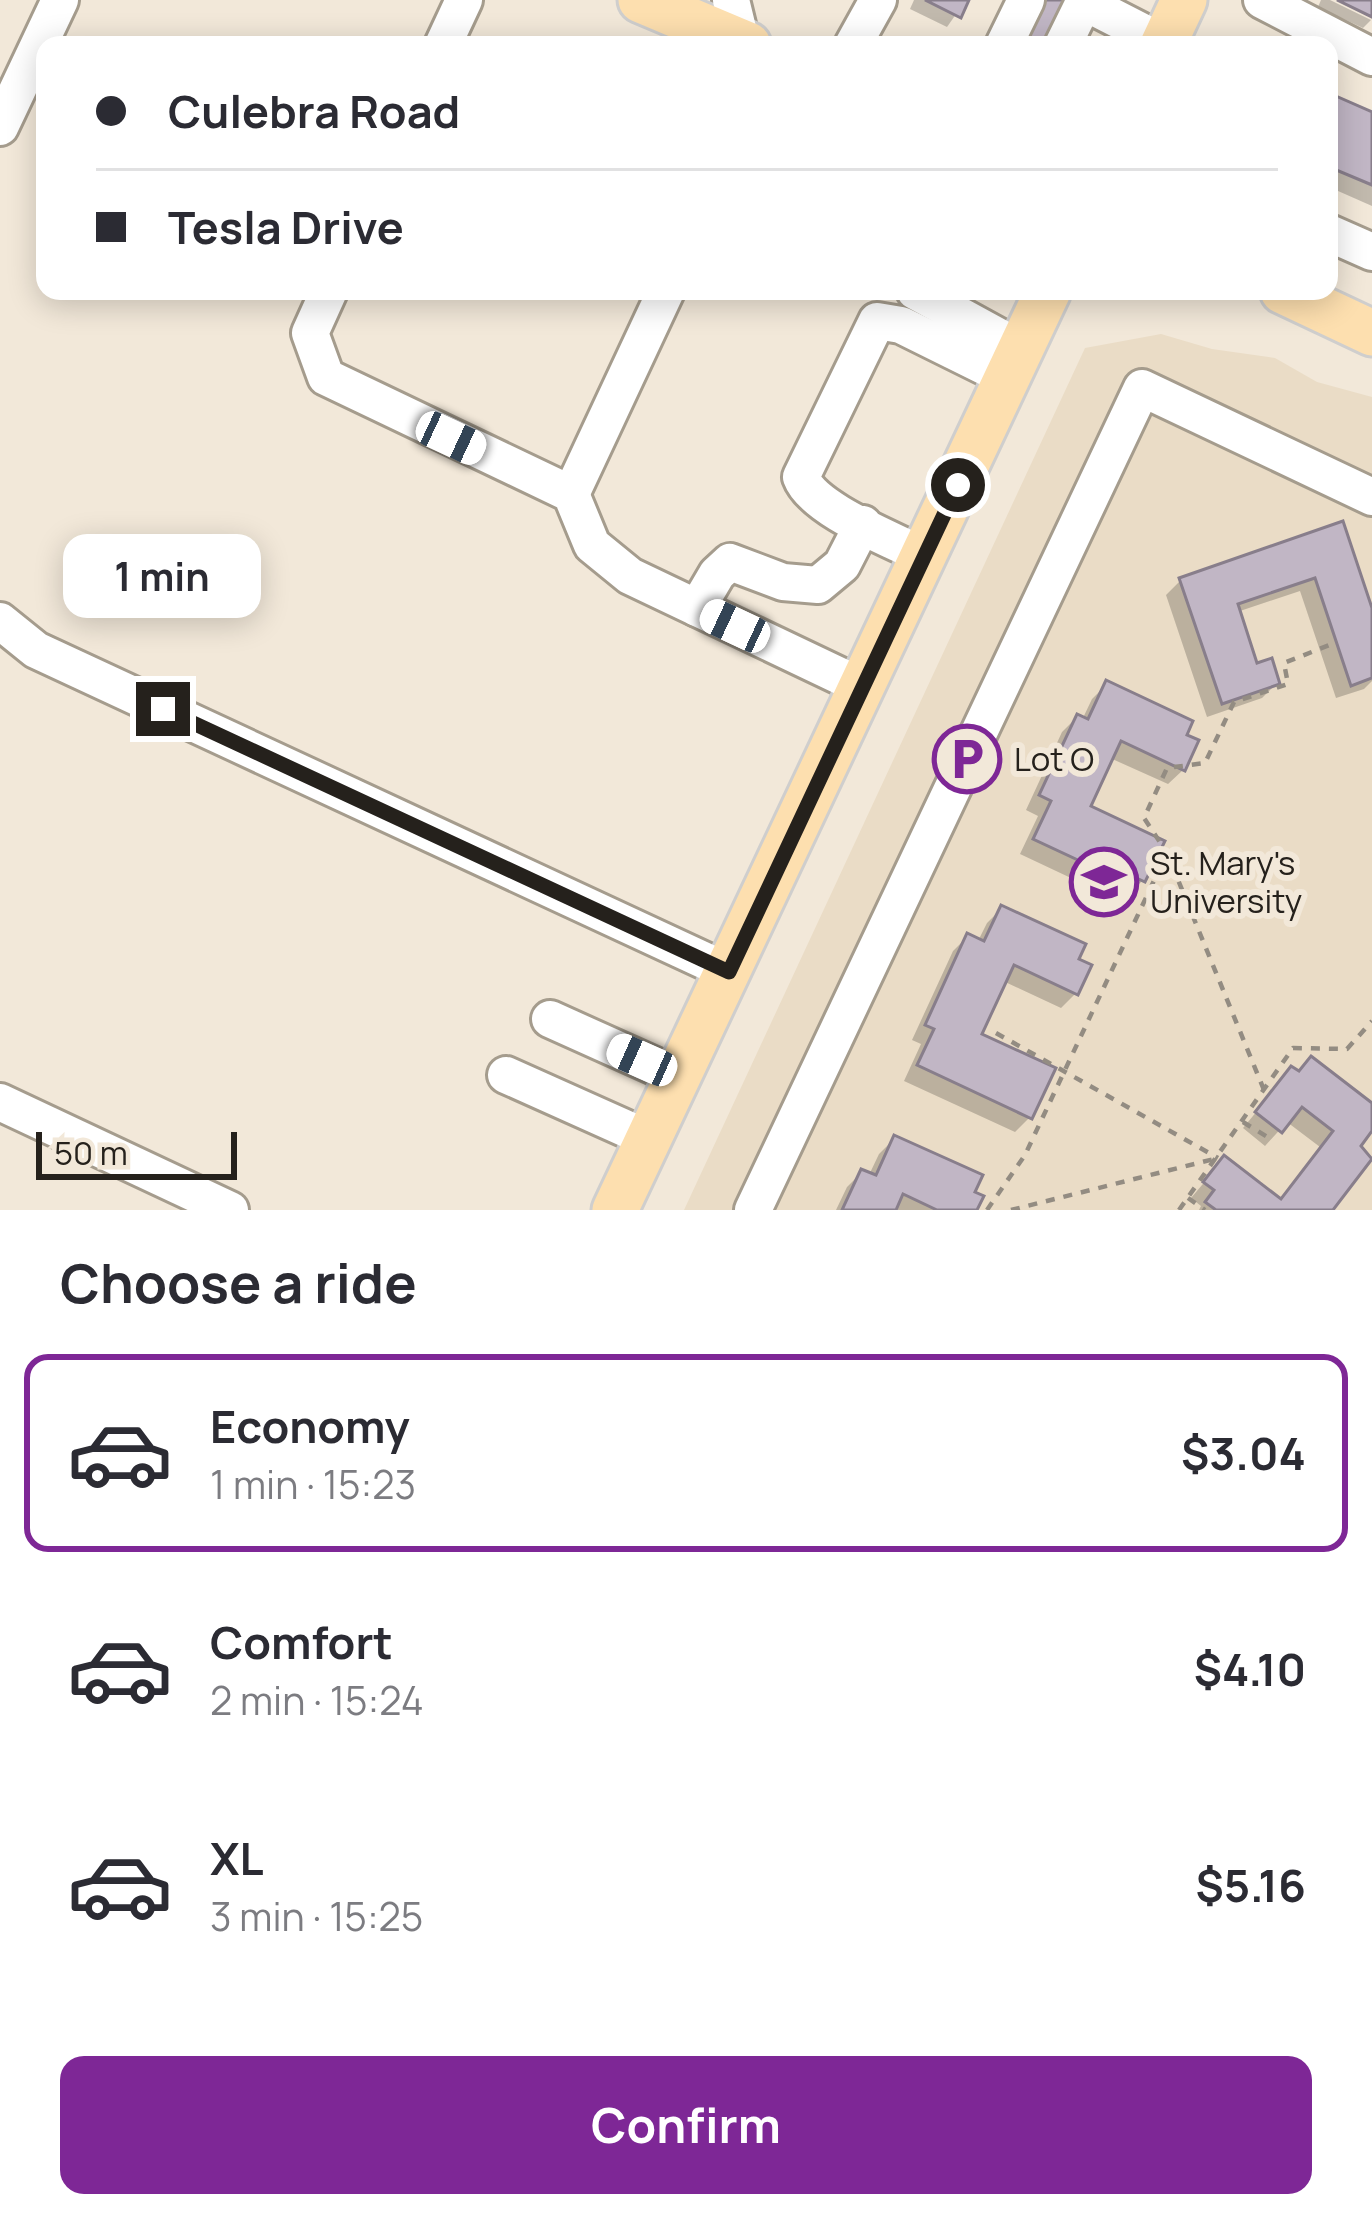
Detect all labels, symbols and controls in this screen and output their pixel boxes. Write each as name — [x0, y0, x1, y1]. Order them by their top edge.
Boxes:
text: Culebra Road — [168, 80, 460, 142]
text: Tesla Drive — [168, 196, 404, 258]
car — [411, 406, 491, 470]
route start — [931, 458, 985, 512]
callout: 1 min — [64, 535, 262, 619]
text: 1 min — [114, 549, 210, 603]
car — [695, 594, 775, 658]
route end — [136, 682, 190, 736]
parking icon: Lot O — [932, 724, 1002, 794]
place label: Lot O — [1014, 736, 1094, 781]
place label: St. Mary's University — [1150, 840, 1302, 923]
school or university icon: St. Mary's University — [1069, 847, 1139, 917]
car — [602, 1029, 682, 1091]
scale bar — [36, 1126, 237, 1179]
text: 50 m — [54, 1130, 128, 1175]
text: Choose a ride — [60, 1245, 417, 1319]
text: Economy — [210, 1395, 410, 1457]
icon: car — [66, 1399, 174, 1507]
text: $3.04 — [1181, 1422, 1306, 1484]
text: 1 min · 15:23 — [210, 1457, 416, 1511]
text: Comfort — [210, 1611, 393, 1673]
icon: car — [66, 1615, 174, 1723]
text: $4.10 — [1194, 1638, 1306, 1700]
text: 2 min · 15:24 — [210, 1673, 424, 1727]
text: XL — [210, 1827, 264, 1889]
icon: car — [66, 1831, 174, 1939]
text: $5.16 — [1195, 1854, 1306, 1916]
text: 3 min · 15:25 — [210, 1889, 423, 1943]
button: Confirm — [60, 2056, 1312, 2194]

